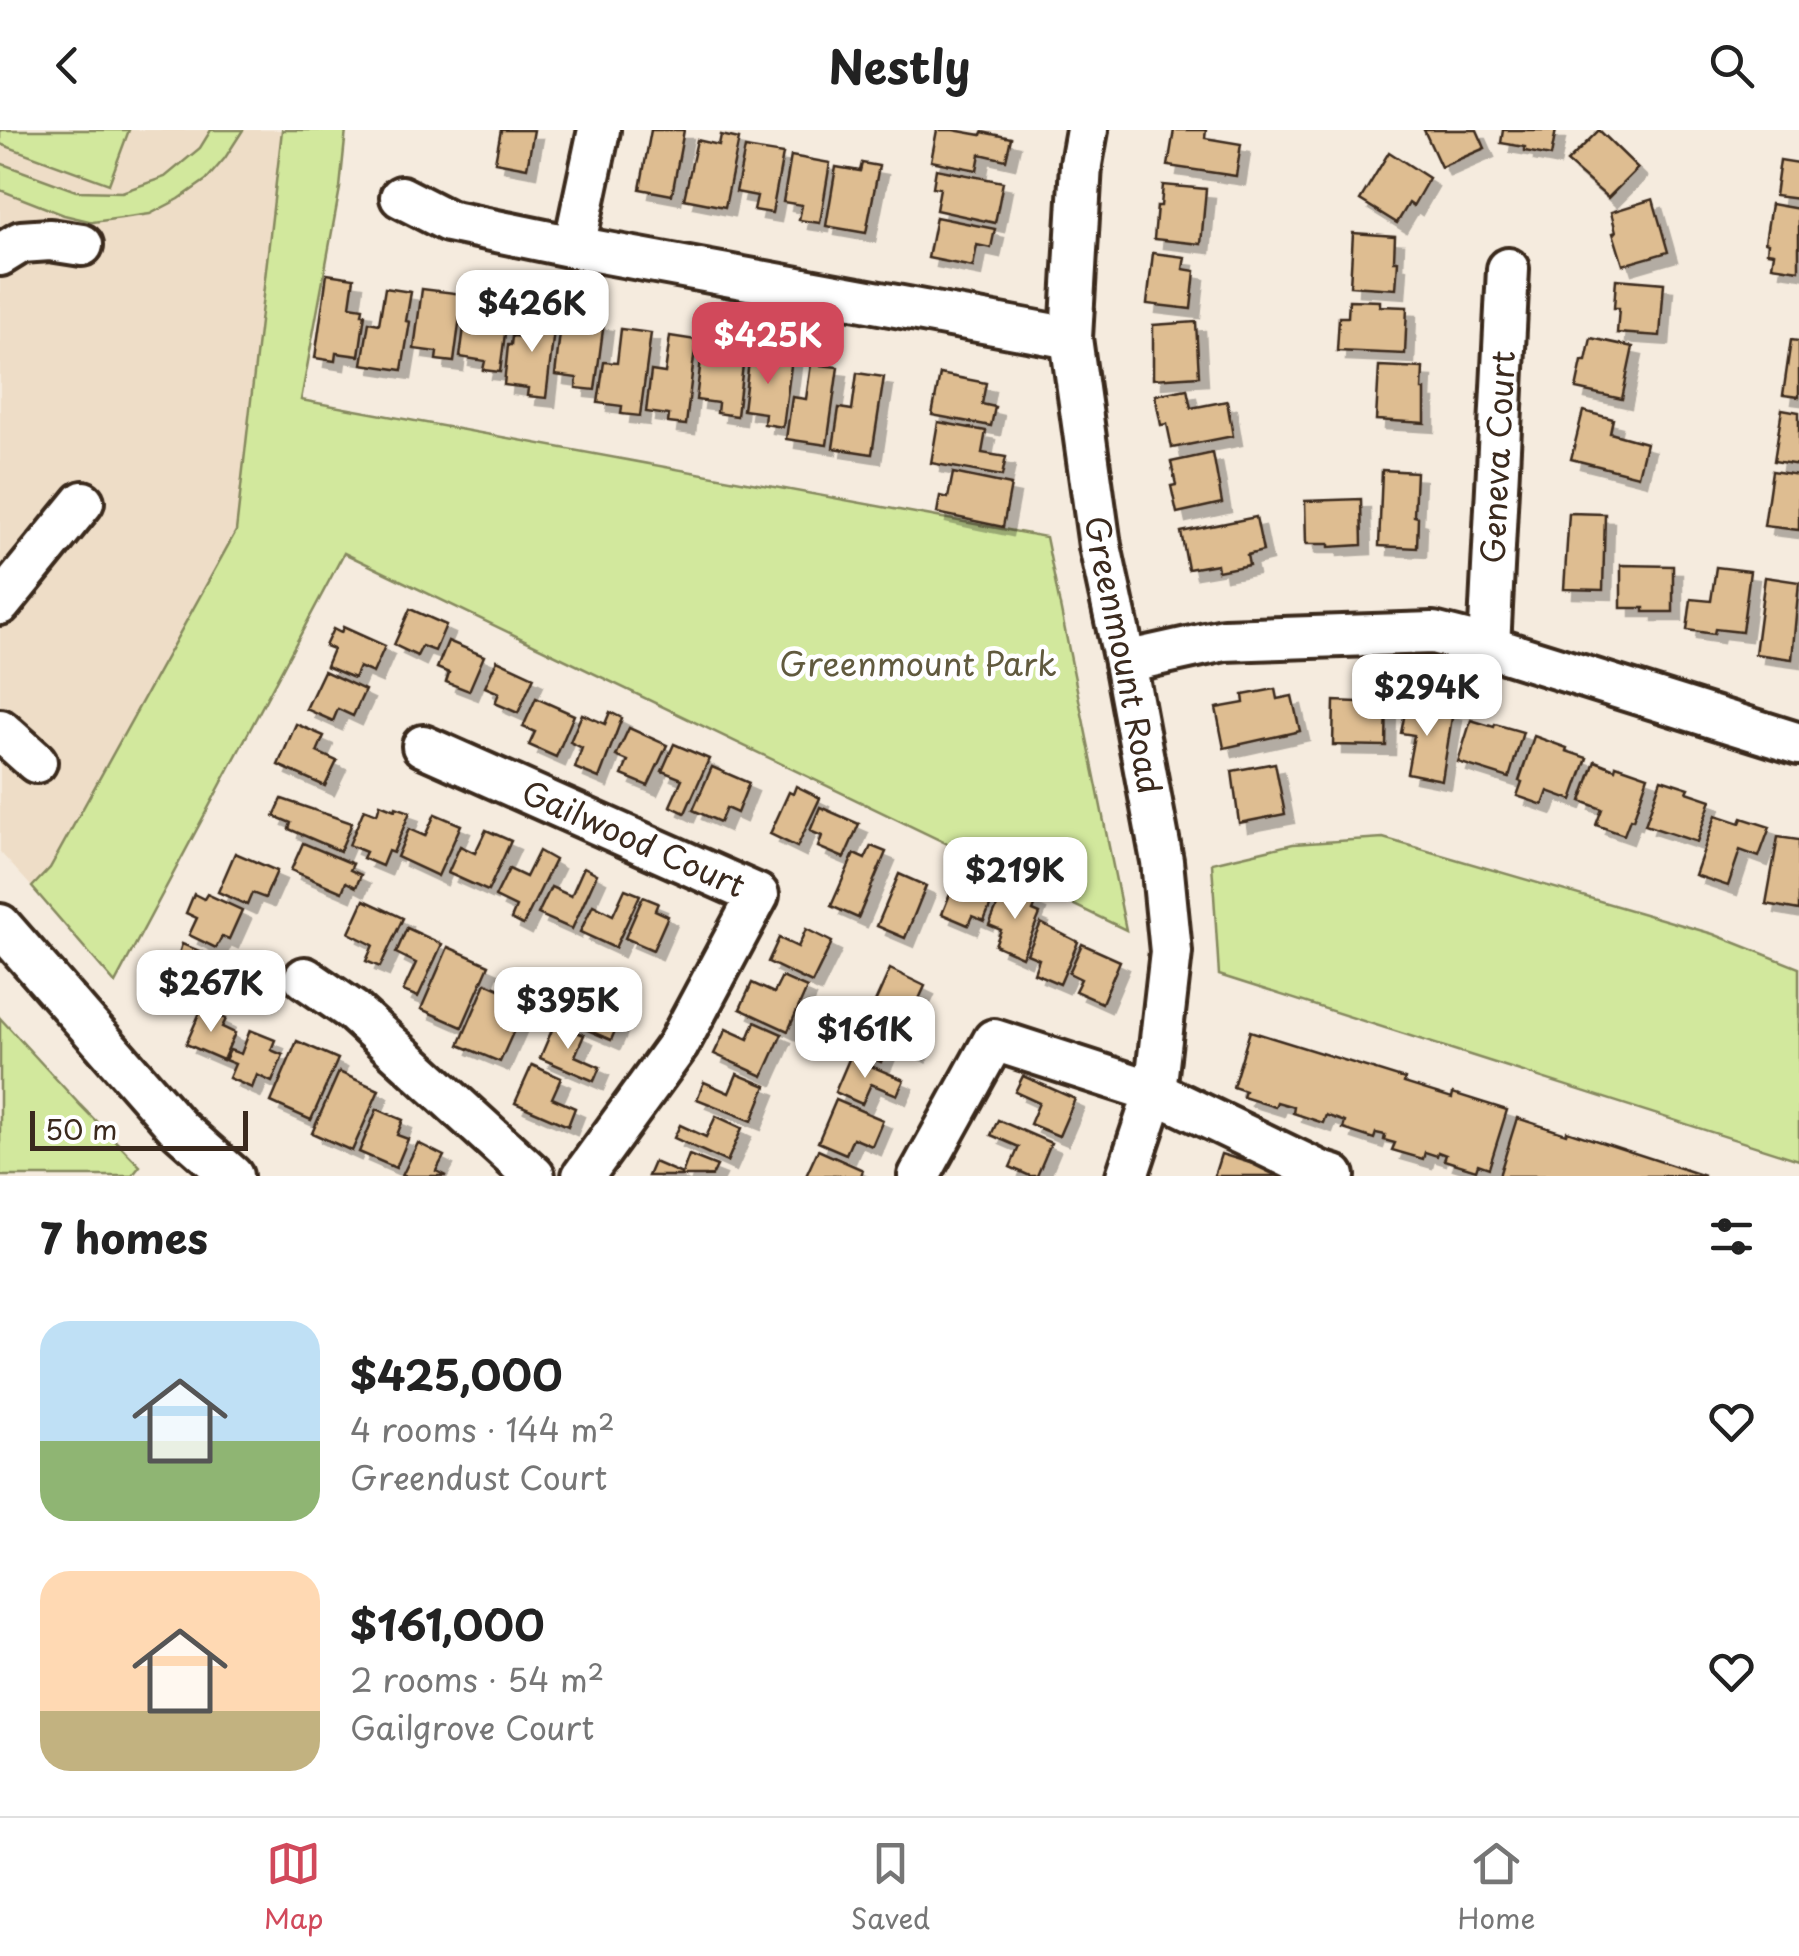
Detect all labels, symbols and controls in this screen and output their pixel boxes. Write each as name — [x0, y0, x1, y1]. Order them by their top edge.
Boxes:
text: Nestly — [829, 31, 970, 99]
icon: back — [40, 38, 95, 93]
icon: search — [1704, 38, 1759, 93]
pin: $426K — [462, 270, 602, 355]
text: $426K — [478, 278, 586, 326]
pin: $425K — [698, 302, 838, 387]
text: $425K — [714, 310, 822, 358]
street label: Geneva Court — [1467, 349, 1526, 565]
street label: Greenmount Road — [1074, 513, 1175, 798]
park label: Greenmount Park — [779, 639, 1057, 687]
pin: $294K — [1357, 654, 1497, 739]
text: $294K — [1374, 662, 1480, 710]
street label: Gailwood Court — [514, 767, 753, 908]
pin: $219K — [945, 837, 1085, 922]
text: $219K — [965, 845, 1065, 893]
pin: $267K — [141, 950, 281, 1035]
text: $267K — [159, 958, 263, 1006]
pin: $395K — [498, 967, 638, 1052]
text: $395K — [516, 975, 620, 1023]
pin: $161K — [795, 996, 935, 1081]
text: $161K — [817, 1004, 913, 1052]
scale bar — [30, 1106, 248, 1150]
text: 50 m — [45, 1107, 118, 1150]
text: 7 homes — [40, 1205, 208, 1268]
icon: filters — [1704, 1209, 1759, 1264]
text: $425,000 — [350, 1342, 563, 1405]
icon: home — [120, 1361, 240, 1481]
icon: heart — [1704, 1394, 1759, 1449]
text: 4 rooms · 144 m² — [350, 1405, 615, 1453]
text: Greendust Court — [350, 1453, 607, 1501]
text: $161,000 — [350, 1592, 545, 1655]
icon: home — [120, 1611, 240, 1731]
icon: heart — [1704, 1644, 1759, 1699]
text: 2 rooms · 54 m² — [350, 1655, 604, 1703]
text: Gailgrove Court — [350, 1703, 594, 1751]
tab: Map — [264, 1836, 323, 1939]
tab: Saved — [851, 1836, 930, 1939]
tab: Home — [1457, 1836, 1535, 1939]

